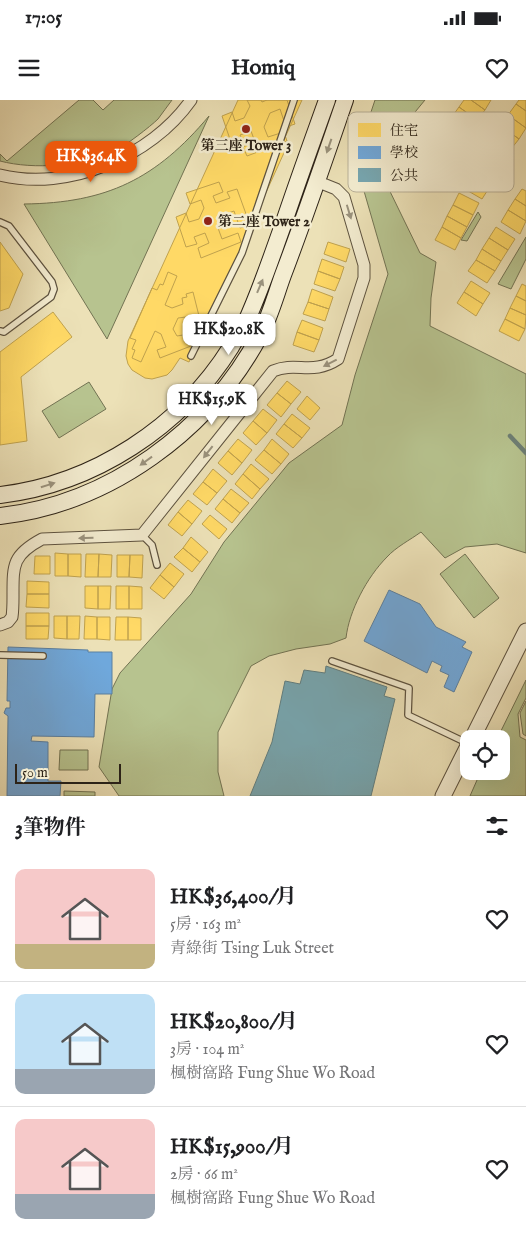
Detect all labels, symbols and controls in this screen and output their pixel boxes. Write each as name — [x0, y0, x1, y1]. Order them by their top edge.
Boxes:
text: 17:05 — [25, 6, 62, 30]
icon: menu — [15, 54, 43, 82]
text: Homiq — [231, 54, 295, 82]
icon: heart — [483, 54, 511, 82]
legend — [348, 112, 514, 192]
text: 住宅 — [390, 122, 418, 140]
marker: 第三座 Tower 3 — [240, 123, 252, 135]
place label: 第三座 Tower 3 — [201, 137, 291, 155]
one-way arrow — [325, 139, 333, 154]
pin: HK$36.4K — [39, 141, 143, 183]
text: 學校 — [390, 144, 418, 162]
text: HK$36.4K — [56, 147, 126, 167]
text: 公共 — [390, 167, 418, 185]
one-way arrow — [345, 205, 353, 220]
place label: 第二座 Tower 2 — [218, 213, 310, 231]
marker: 第二座 Tower 2 — [202, 215, 214, 227]
one-way arrow — [257, 279, 265, 294]
pin: HK$20.8K — [177, 314, 281, 356]
text: HK$20.8K — [194, 320, 264, 340]
one-way arrow — [322, 359, 337, 367]
pin: HK$15.9K — [160, 384, 264, 426]
text: HK$15.9K — [178, 390, 246, 410]
one-way arrow — [203, 445, 214, 458]
one-way arrow — [140, 455, 153, 466]
one-way arrow — [40, 481, 55, 489]
one-way arrow — [77, 534, 93, 542]
map controls — [460, 730, 510, 780]
button: locate — [460, 730, 510, 780]
scale bar — [15, 761, 121, 784]
text: 50 m — [22, 764, 48, 782]
icon: filters — [483, 812, 511, 840]
text: 3筆物件 — [15, 815, 86, 842]
text: HK$36,400/月 — [170, 884, 297, 911]
icon: home — [55, 889, 115, 949]
icon: heart — [483, 905, 511, 933]
text: 5房 · 163 m² — [170, 915, 241, 935]
text: 青綠街 Tsing Luk Street — [170, 939, 334, 959]
text: HK$20,800/月 — [170, 1009, 298, 1036]
icon: home — [55, 1014, 115, 1074]
icon: heart — [483, 1030, 511, 1058]
text: 3房 · 104 m² — [170, 1040, 244, 1060]
text: 楓樹窩路 Fung Shue Wo Road — [170, 1064, 375, 1084]
text: HK$15,900/月 — [170, 1134, 294, 1161]
icon: home — [55, 1139, 115, 1199]
icon: heart — [483, 1155, 511, 1183]
text: 2房 · 66 m² — [170, 1165, 238, 1185]
text: 楓樹窩路 Fung Shue Wo Road — [170, 1189, 375, 1209]

